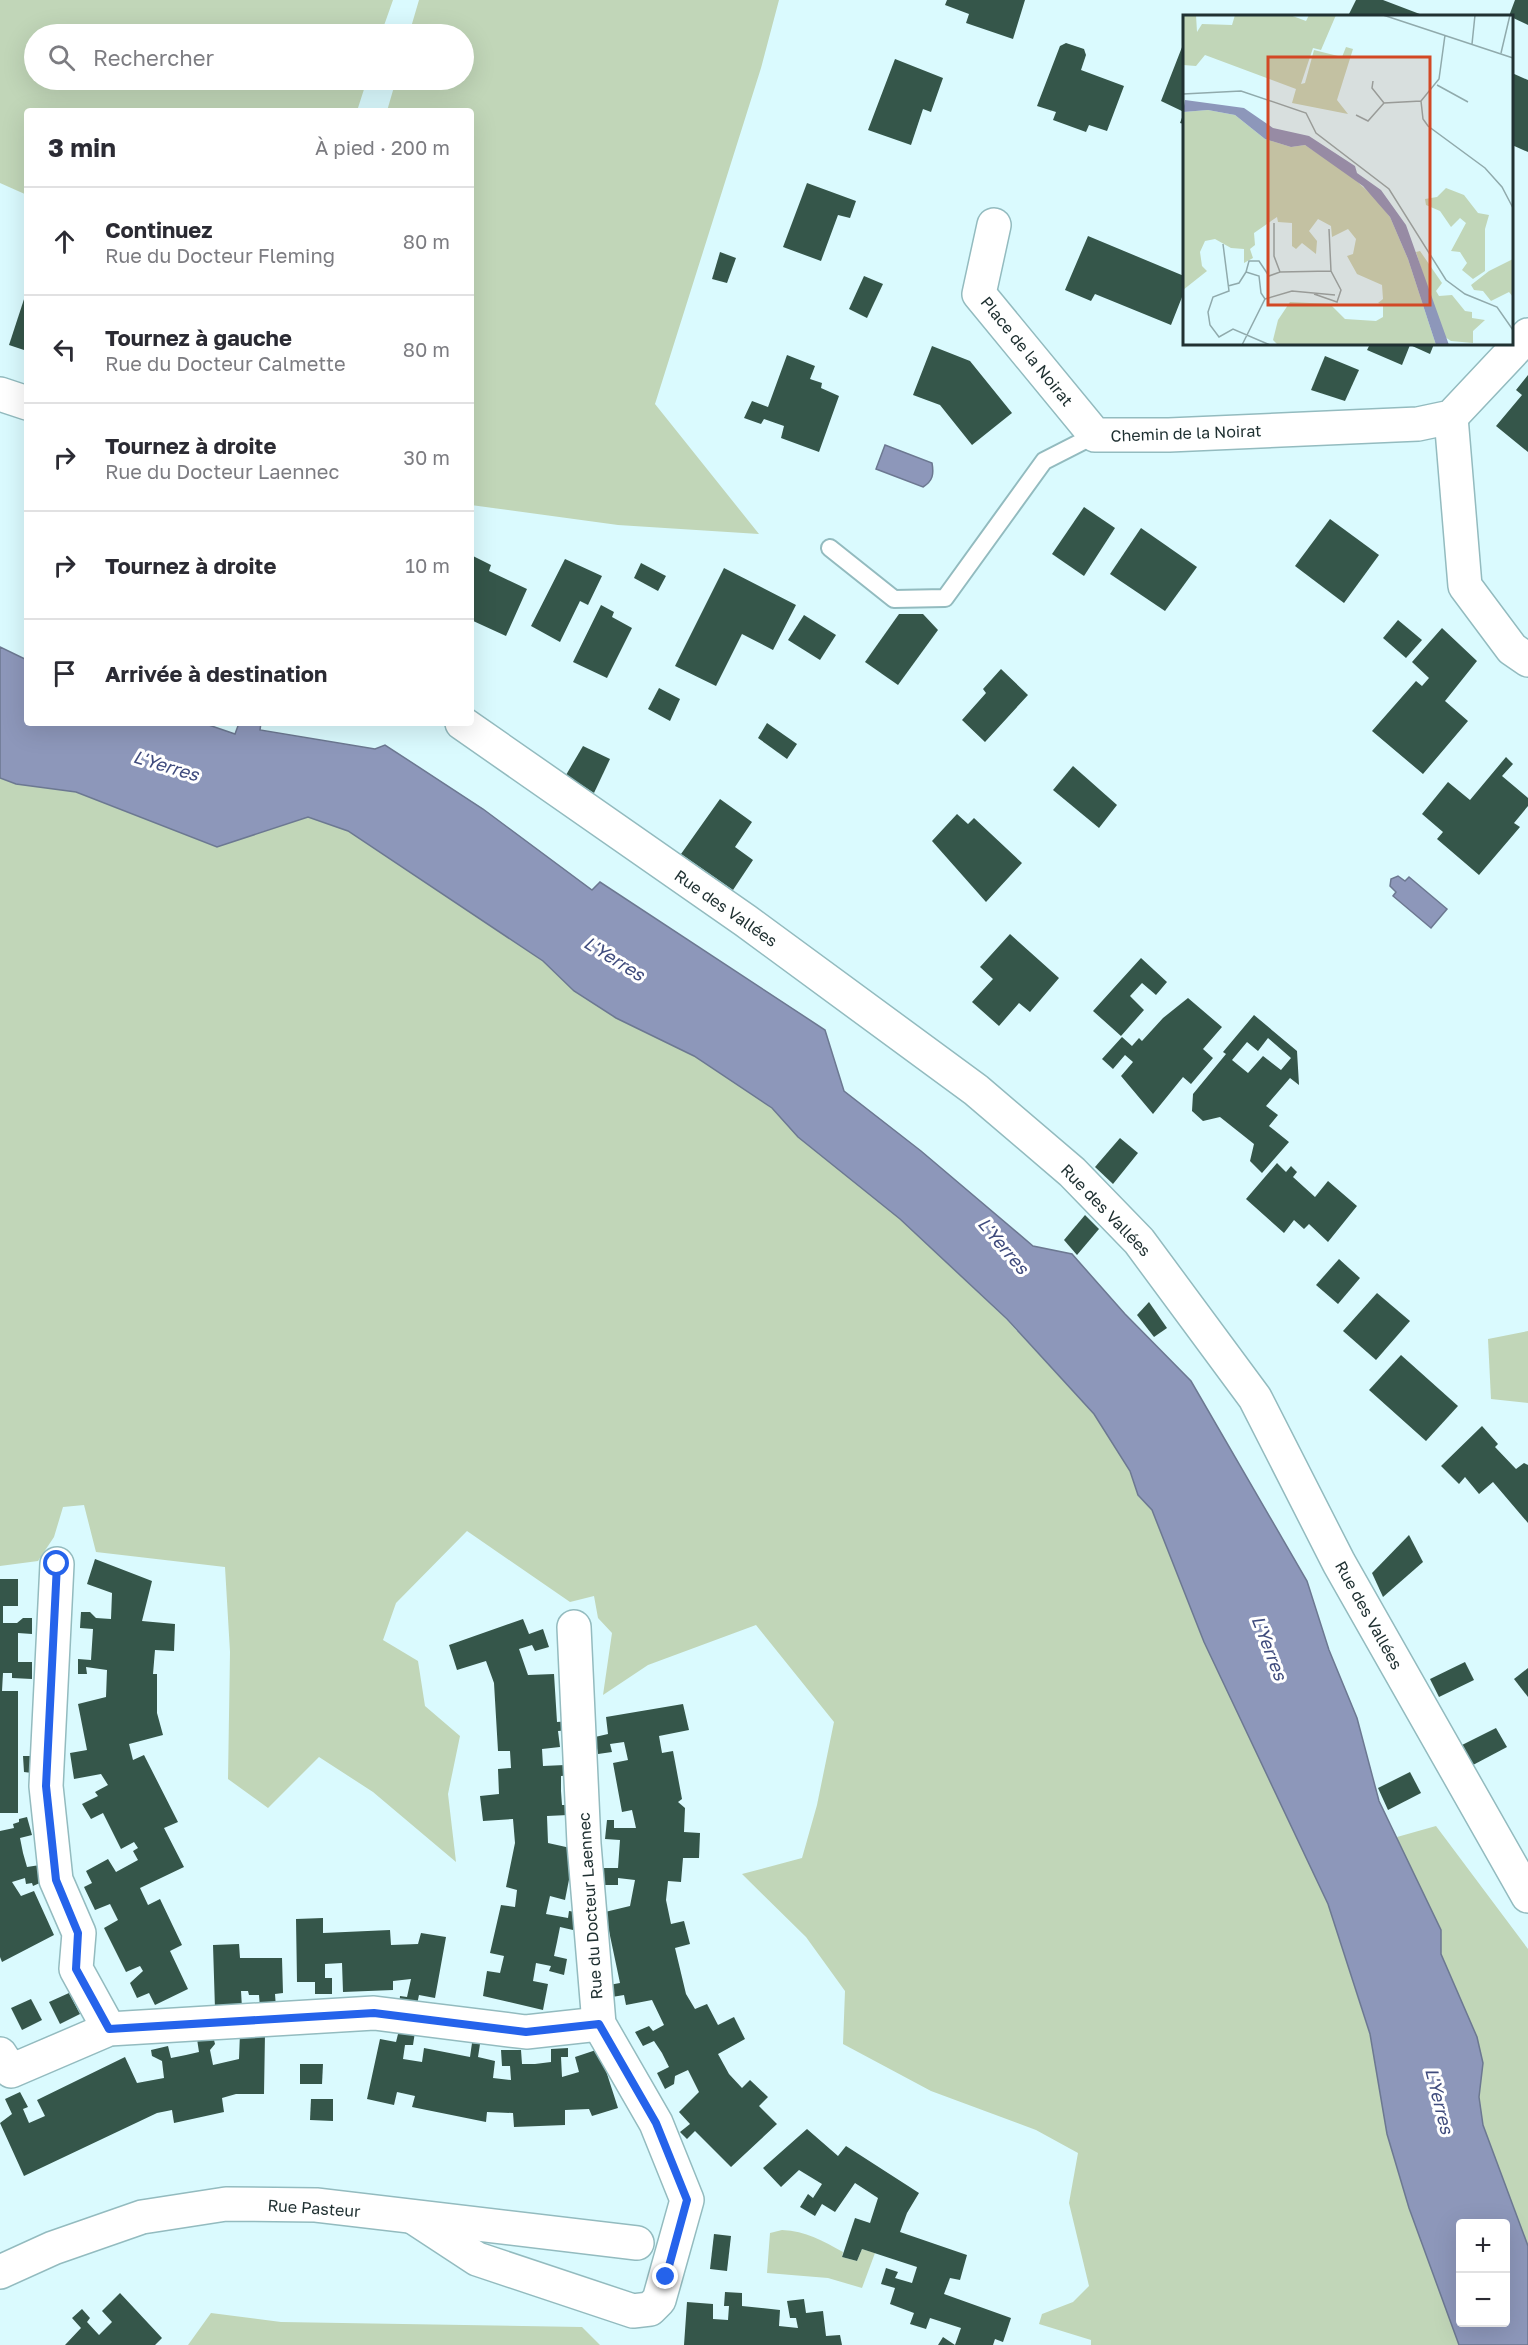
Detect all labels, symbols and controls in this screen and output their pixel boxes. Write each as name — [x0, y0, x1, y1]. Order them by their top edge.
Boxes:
inset map — [1183, 15, 1513, 345]
search box — [24, 24, 474, 90]
icon: search — [45, 41, 78, 74]
text: Rechercher — [93, 44, 214, 71]
text: 3 min — [48, 132, 116, 163]
text: À pied · 200 m — [315, 135, 450, 159]
text: Continuez — [105, 216, 212, 243]
icon: ahead — [48, 225, 81, 258]
text: 80 m — [403, 229, 450, 253]
text: Rue du Docteur Fleming — [105, 243, 335, 267]
street label: Place de la Noirat — [977, 292, 1077, 410]
text: Tournez à gauche — [105, 324, 292, 351]
icon: left — [48, 333, 81, 366]
text: 80 m — [403, 337, 450, 361]
text: Rue du Docteur Calmette — [105, 351, 346, 375]
street label: Chemin de la Noirat — [1110, 420, 1262, 446]
text: Tournez à droite — [105, 432, 276, 459]
icon: right — [48, 441, 81, 474]
text: 30 m — [403, 445, 450, 469]
text: Rue du Docteur Laennec — [105, 459, 339, 483]
icon: right — [48, 549, 81, 582]
text: Tournez à droite — [105, 552, 276, 579]
text: 10 m — [405, 553, 450, 577]
icon: arrive — [48, 657, 81, 690]
text: Arrivée à destination — [105, 660, 327, 687]
water label: L'Yerres — [131, 745, 203, 786]
street label: Rue des Vallées — [671, 865, 781, 951]
water label: L'Yerres — [580, 931, 650, 986]
street label: Rue des Vallées — [1057, 1160, 1155, 1260]
water label: L'Yerres — [974, 1212, 1035, 1279]
route start — [43, 1550, 69, 1576]
street label: Rue des Vallées — [1331, 1557, 1407, 1673]
water label: L'Yerres — [1248, 1612, 1293, 1684]
street label: Rue du Docteur Laennec — [573, 1812, 607, 2000]
water label: L'Yerres — [1421, 2065, 1459, 2137]
street label: Rue Pasteur — [267, 2195, 361, 2221]
map controls — [1456, 2219, 1510, 2327]
button: + — [1456, 2219, 1510, 2273]
route end — [652, 2263, 678, 2289]
button: − — [1456, 2273, 1510, 2327]

